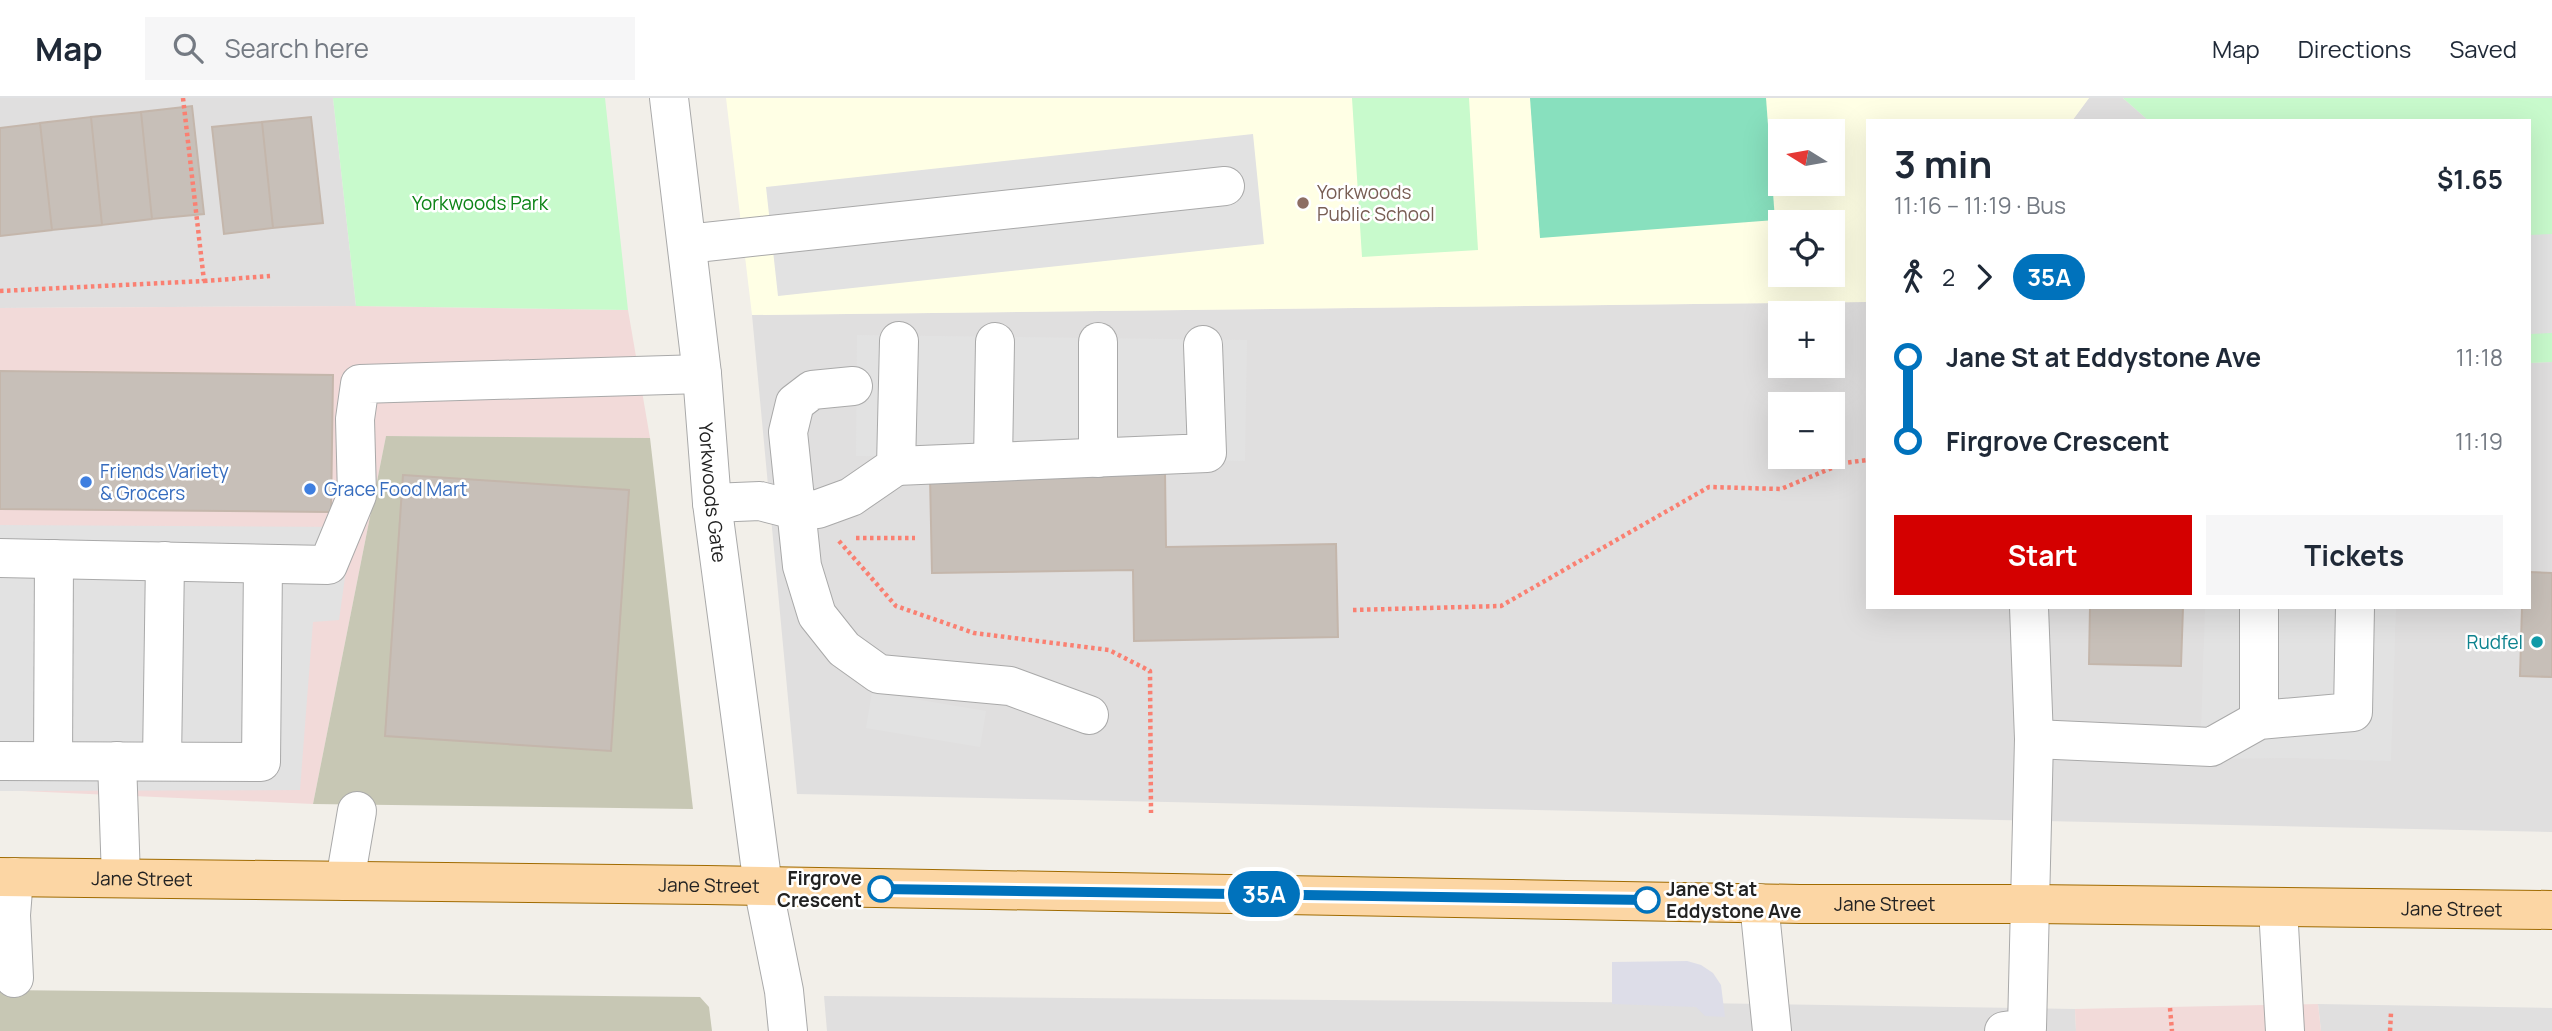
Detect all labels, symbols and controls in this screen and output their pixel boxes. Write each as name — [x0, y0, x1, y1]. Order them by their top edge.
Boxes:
search box — [145, 17, 635, 80]
text: Map — [35, 26, 103, 71]
icon: search — [169, 29, 207, 67]
text: Search here — [225, 30, 369, 66]
text: Map — [2212, 32, 2260, 65]
text: Directions — [2298, 32, 2411, 65]
text: Saved — [2449, 32, 2517, 65]
north arrow — [1768, 119, 1844, 196]
map controls — [1768, 119, 1845, 469]
text: 3 min — [1894, 137, 1992, 189]
text: $1.65 — [2437, 161, 2503, 197]
place label: Yorkwoods Public School — [1317, 179, 1435, 227]
text: 11:16 – 11:19 · Bus — [1894, 189, 2066, 221]
park label: Yorkwoods Park — [412, 190, 549, 216]
marker: Yorkwoods Public School — [1295, 195, 1311, 211]
button: locate — [1768, 210, 1845, 287]
icon: walk — [1894, 258, 1932, 296]
icon: forward — [1965, 258, 2003, 296]
text: 35A — [2027, 260, 2071, 293]
text: 2 — [1942, 261, 1955, 293]
button: + — [1768, 301, 1845, 378]
text: Jane St at Eddystone Ave — [1946, 339, 2261, 375]
text: 11:18 — [2456, 341, 2503, 373]
button: − — [1768, 392, 1845, 469]
street label: Yorkwoods Gate — [693, 422, 733, 564]
text: Firgrove Crescent — [1946, 423, 2170, 459]
text: 11:19 — [2455, 425, 2503, 457]
place label: Friends Variety & Grocers — [100, 458, 229, 506]
marker: Friends Variety & Grocers — [78, 474, 94, 490]
place label: Grace Food Mart — [324, 476, 467, 502]
marker: Grace Food Mart — [302, 481, 318, 497]
button: Start — [1894, 515, 2192, 595]
button: Tickets — [2206, 515, 2503, 595]
place label: Rudfel — [2467, 629, 2523, 655]
marker: Rudfel — [2529, 634, 2545, 650]
street label: Jane Street — [91, 865, 193, 892]
place label: Firgrove Crescent — [777, 865, 862, 913]
street label: Jane Street — [658, 871, 760, 899]
line badge: 35A — [1224, 871, 1304, 917]
marker: Firgrove Crescent — [868, 876, 894, 902]
place label: Jane St at Eddystone Ave — [1666, 876, 1801, 924]
text: 35A — [1242, 877, 1286, 910]
marker: Jane St at Eddystone Ave — [1634, 887, 1660, 913]
street label: Jane Street — [1834, 891, 1935, 917]
street label: Jane Street — [2401, 895, 2503, 922]

